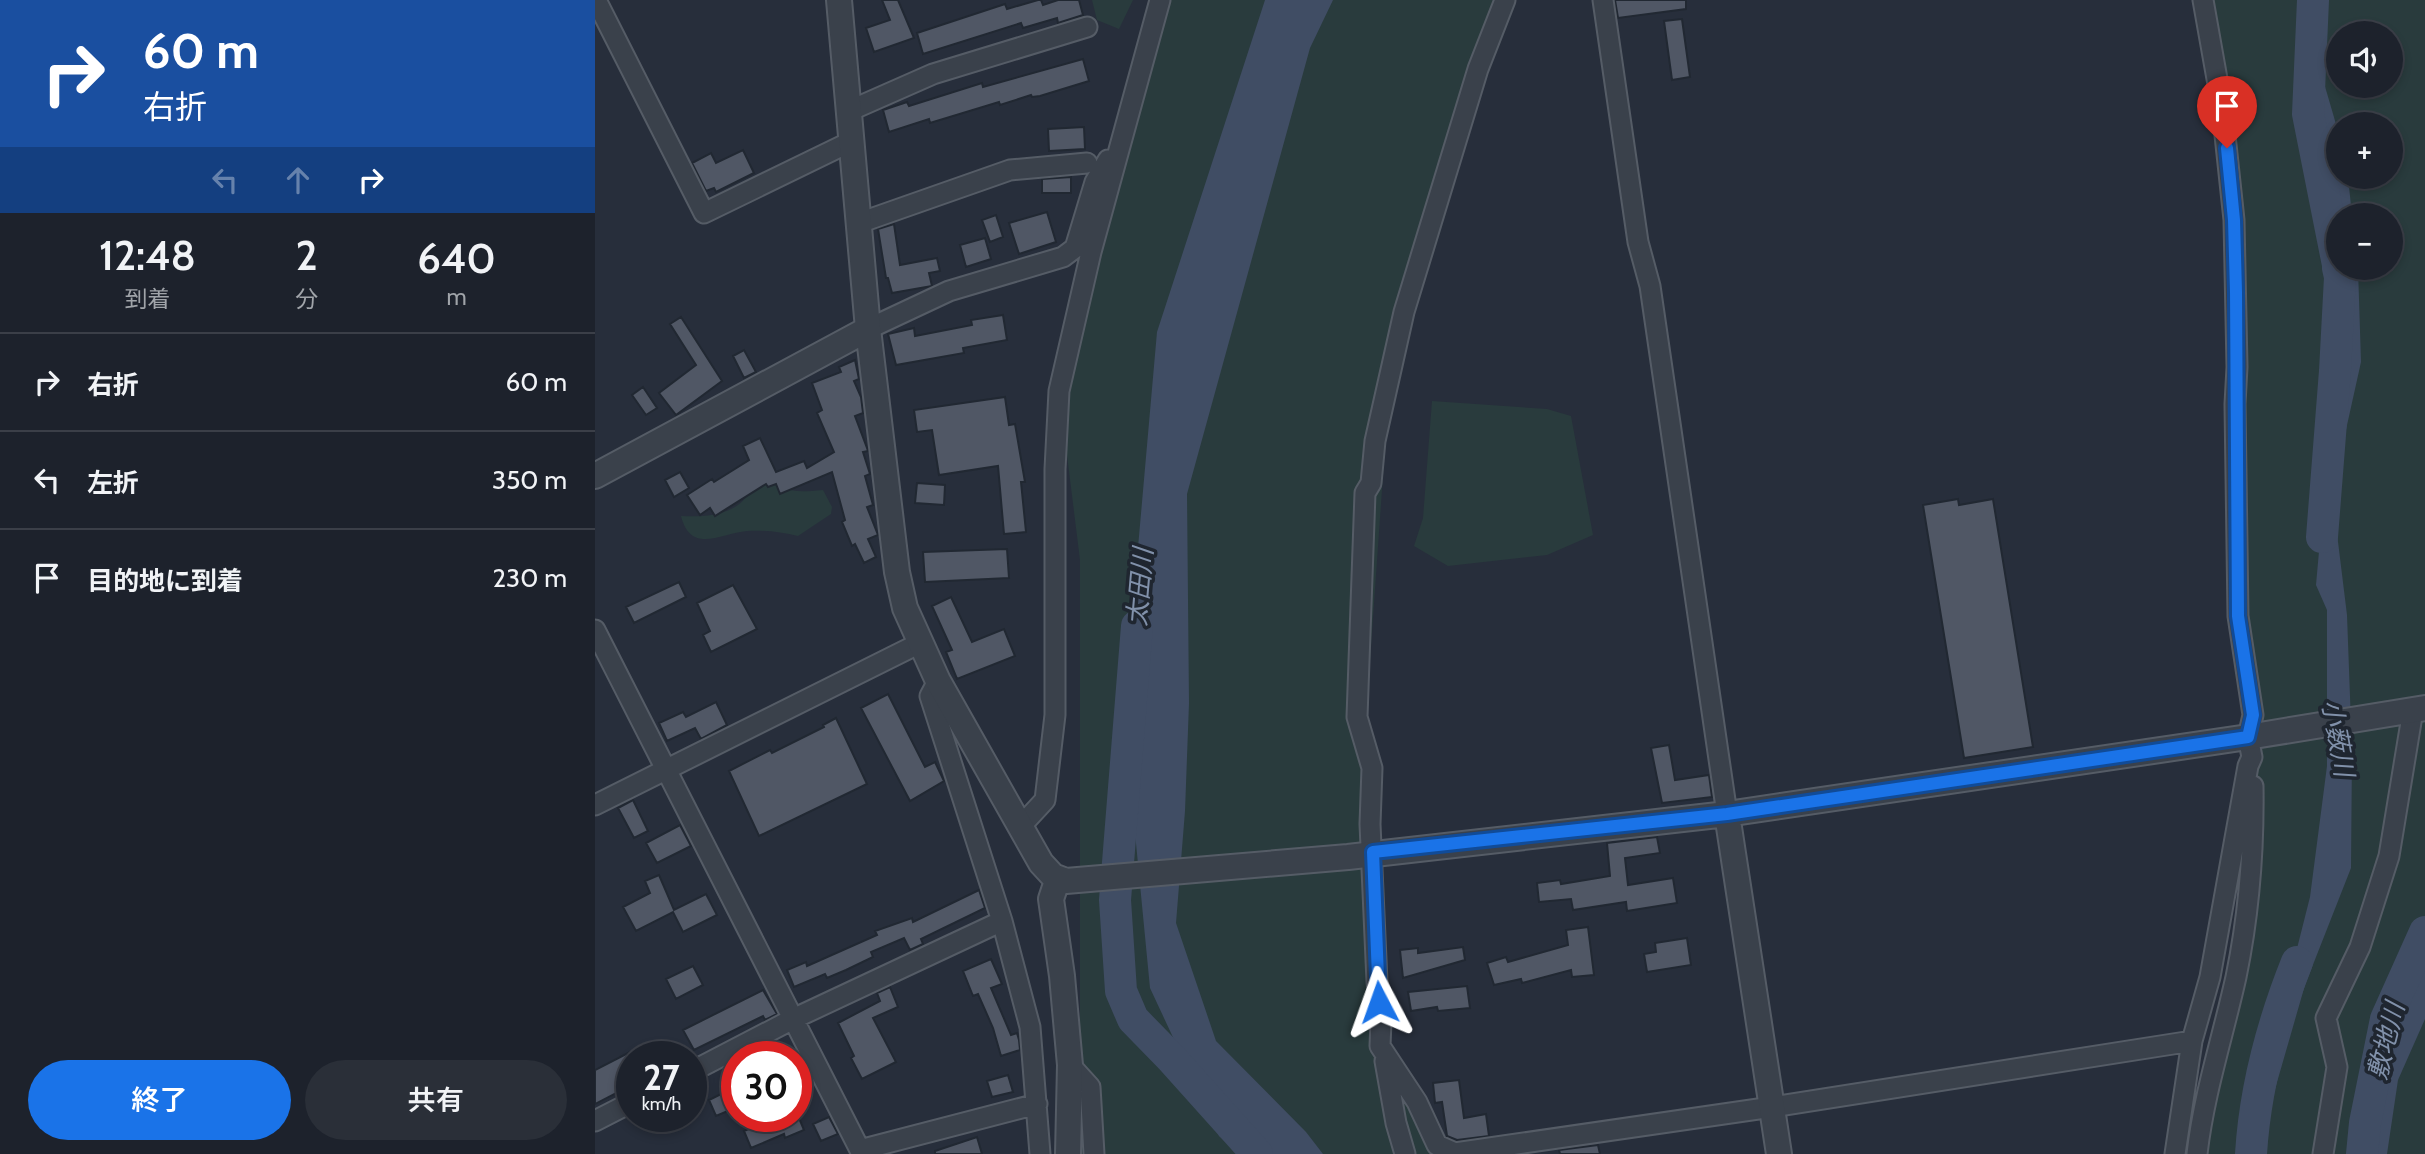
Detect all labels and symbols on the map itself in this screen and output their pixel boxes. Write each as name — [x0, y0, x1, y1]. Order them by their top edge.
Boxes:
pin — [2197, 76, 2257, 148]
water label: 太田川 — [1121, 544, 1160, 627]
water label: 小薮川 — [2315, 697, 2361, 782]
position arrow — [1342, 965, 1416, 1039]
water label: 敷地川 — [2361, 996, 2412, 1083]
speed limit sign: 30 — [721, 1041, 812, 1132]

